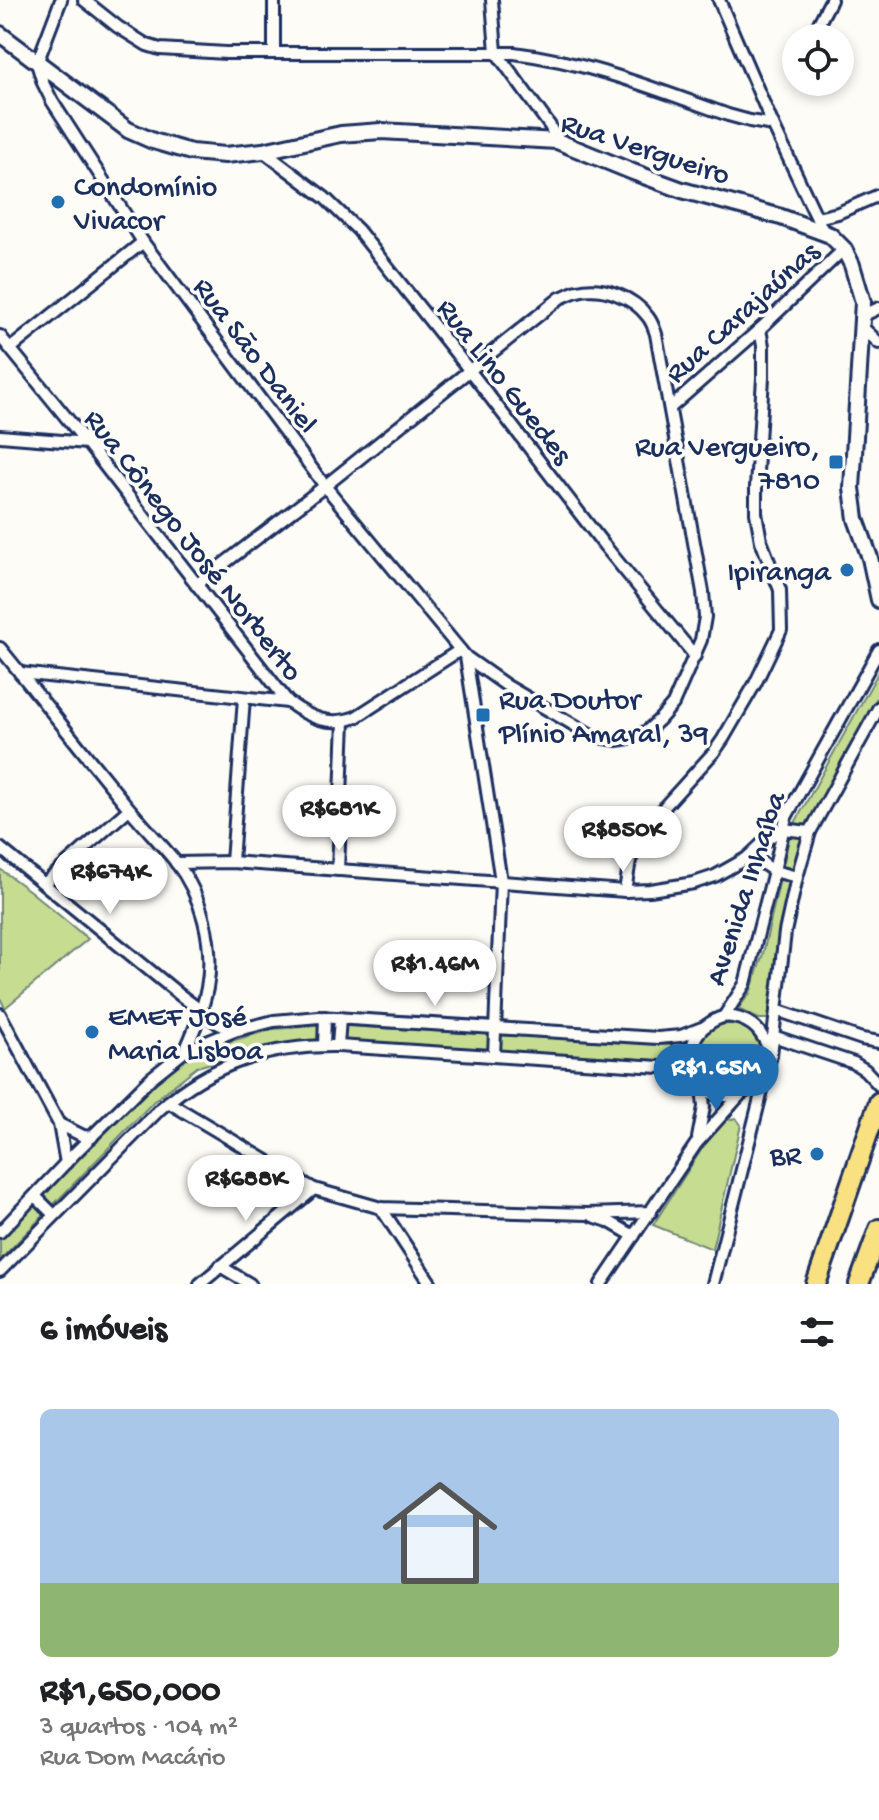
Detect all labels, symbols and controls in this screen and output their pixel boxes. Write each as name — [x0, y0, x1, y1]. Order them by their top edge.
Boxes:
map controls — [782, 24, 854, 96]
button: locate — [782, 24, 854, 96]
street label: Rua Vergueiro — [556, 107, 734, 195]
place label: Condomínio Vivacor — [73, 172, 217, 241]
marker: Condomínio Vivacor — [49, 193, 67, 211]
street label: Rua Carajaúnas — [660, 235, 829, 393]
street label: Rua São Daniel — [184, 272, 323, 441]
street label: Rua Lino Guedes — [427, 293, 579, 473]
street label: Rua Cônego José Norberto — [74, 404, 309, 690]
place label: Rua Vergueiro, 7810 — [635, 432, 820, 501]
marker: Rua Vergueiro, 7810 — [827, 453, 845, 471]
place label: Ipiranga — [727, 557, 832, 592]
marker: Ipiranga — [838, 561, 856, 579]
place label: Rua Doutor Plínio Amaral, 39 — [498, 685, 709, 754]
marker: Rua Doutor Plínio Amaral, 39 — [474, 706, 492, 724]
pin: R$681K — [274, 785, 404, 853]
street label: Avenida Inhaíba — [700, 787, 797, 991]
text: R$681K — [300, 795, 378, 826]
pin: R$850K — [558, 806, 688, 874]
text: R$850K — [582, 816, 664, 847]
pin: R$674K — [45, 848, 175, 916]
text: R$674K — [71, 858, 149, 889]
pin: R$1.46M — [361, 940, 509, 1008]
text: R$1.46M — [391, 950, 479, 981]
place label: EMEF José Maria Lisboa — [108, 1002, 264, 1071]
marker: EMEF José Maria Lisboa — [83, 1023, 101, 1041]
pin: R$1.65M — [642, 1044, 790, 1112]
text: R$1.65M — [672, 1054, 760, 1085]
place label: BR — [769, 1141, 802, 1176]
marker: BR — [808, 1145, 826, 1163]
pin: R$688K — [181, 1155, 311, 1223]
text: R$688K — [205, 1165, 287, 1196]
icon: filters — [795, 1310, 839, 1354]
text: 6 imóveis — [40, 1312, 167, 1352]
icon: home — [368, 1461, 512, 1605]
text: R$1,650,000 — [40, 1673, 221, 1713]
text: 3 quartos · 104 m² — [40, 1713, 238, 1744]
text: Rua Dom Macário — [40, 1744, 226, 1775]

